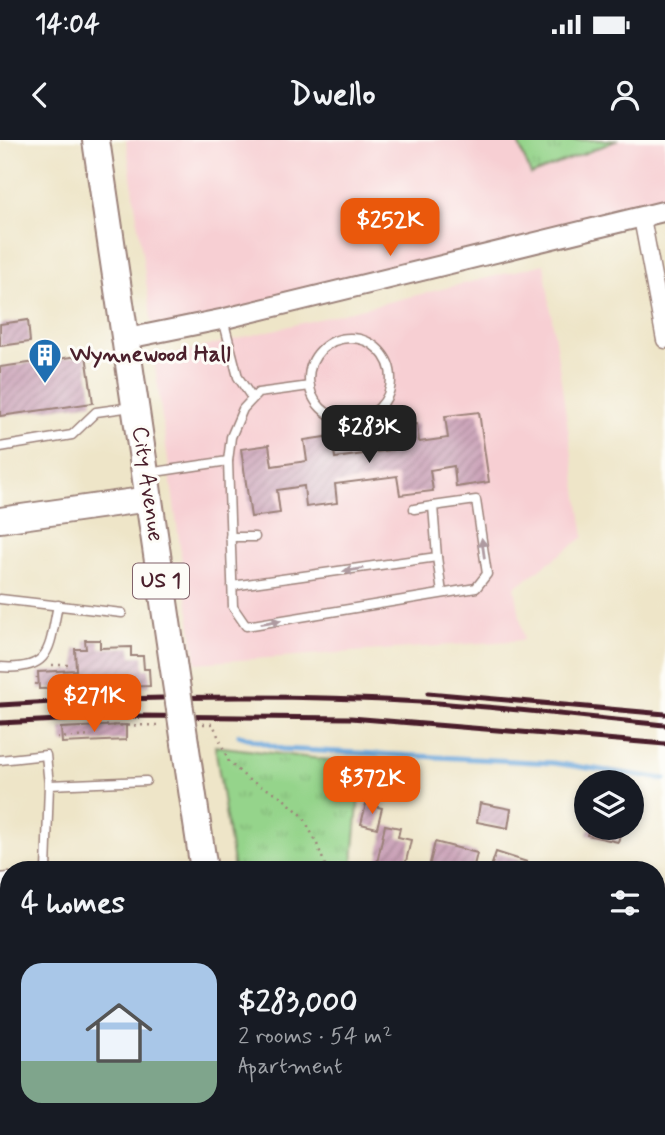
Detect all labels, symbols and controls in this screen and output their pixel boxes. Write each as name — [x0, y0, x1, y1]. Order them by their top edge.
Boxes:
text: 14:04 — [35, 8, 100, 42]
text: Dwello — [289, 74, 376, 116]
icon: back — [21, 76, 59, 114]
icon: person — [606, 76, 644, 114]
pin: $252K — [341, 198, 439, 258]
text: $252K — [357, 206, 424, 236]
building icon: Wynnewood Hall — [26, 336, 64, 385]
place label: Wynnewood Hall — [69, 340, 231, 370]
pin: $283K — [320, 406, 418, 465]
text: $283K — [337, 413, 401, 443]
street label: City Avenue — [124, 424, 170, 544]
one-way arrow — [477, 537, 488, 559]
road number: US 1 — [133, 564, 189, 598]
one-way arrow — [342, 565, 364, 576]
one-way arrow — [260, 616, 282, 627]
pin: $271K — [45, 674, 143, 734]
text: $271K — [63, 682, 125, 712]
pin: $372K — [323, 756, 421, 816]
text: $372K — [339, 764, 405, 794]
map controls — [574, 770, 644, 840]
button: layers — [574, 770, 644, 840]
text: 4 homes — [21, 884, 125, 923]
icon: filters — [606, 884, 644, 922]
text: $283,000 — [238, 983, 358, 1022]
icon: home — [77, 991, 161, 1075]
text: 2 rooms · 54 m² — [238, 1022, 392, 1052]
text: Apartment — [238, 1052, 343, 1082]

